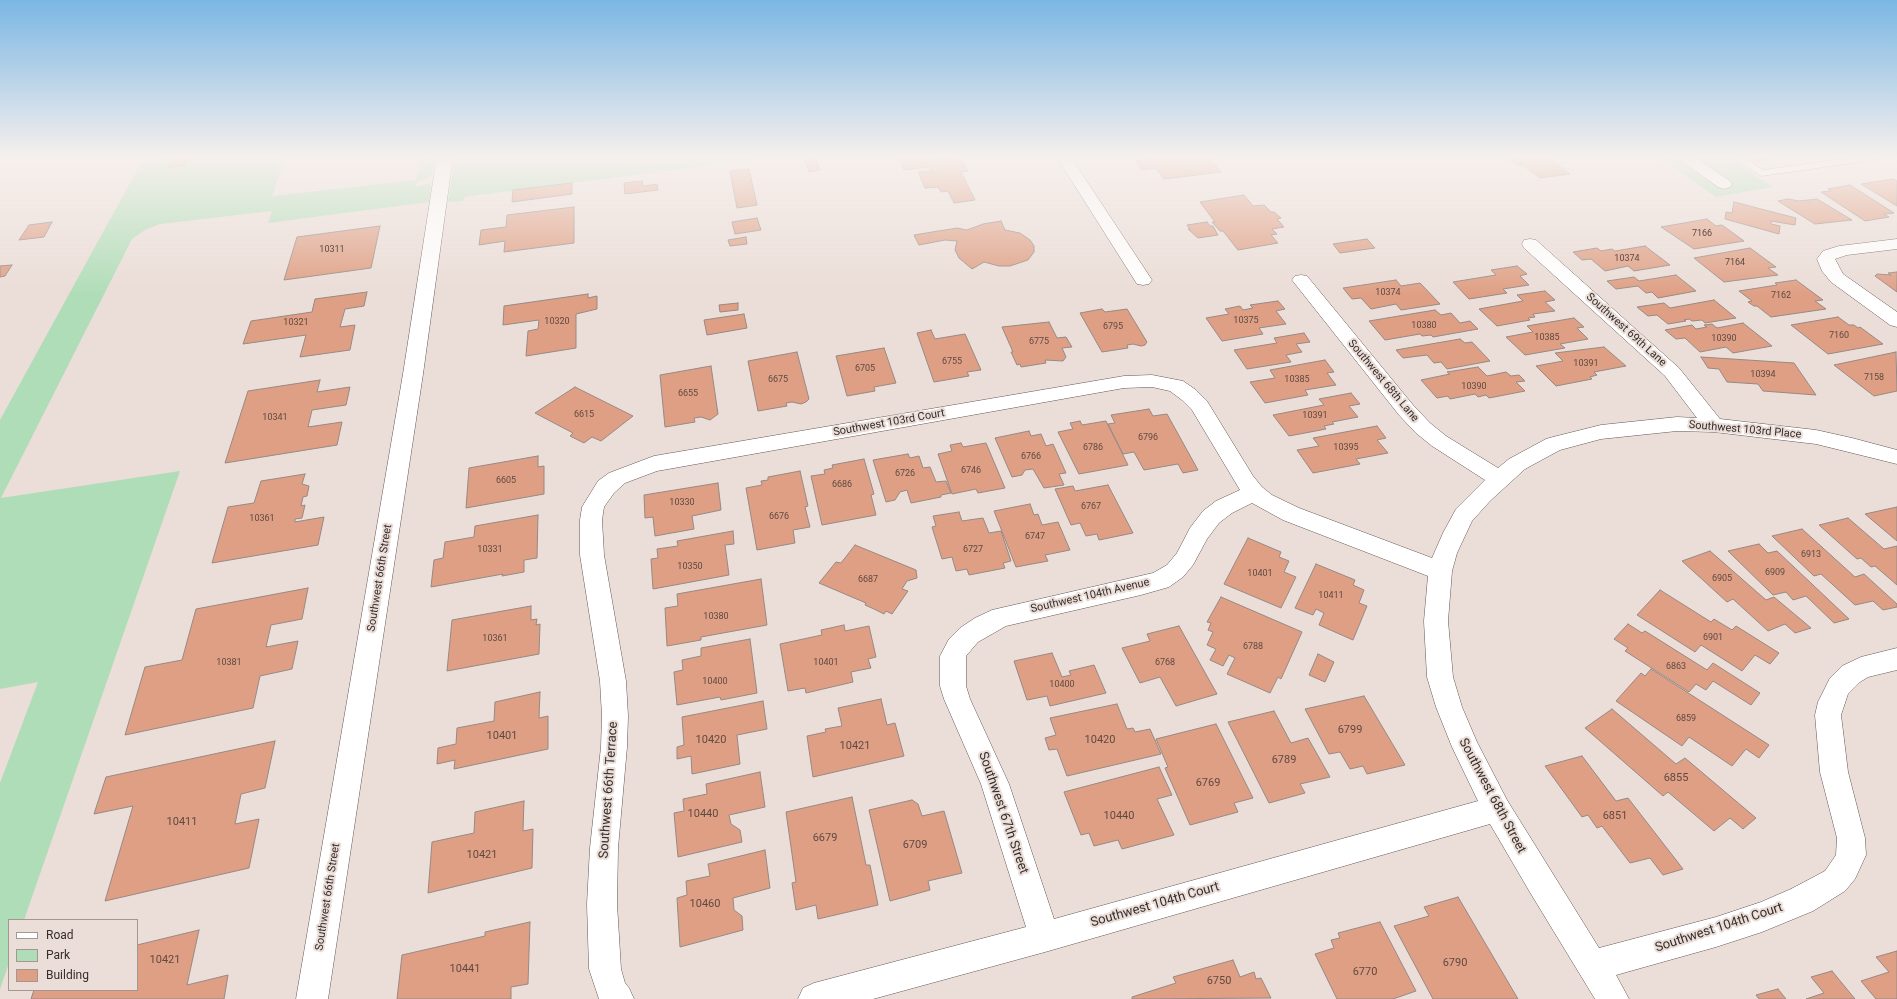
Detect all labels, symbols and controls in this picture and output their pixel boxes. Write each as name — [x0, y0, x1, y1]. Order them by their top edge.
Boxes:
house number: 7166 — [1692, 229, 1712, 239]
house number: 10311 — [319, 245, 345, 255]
house number: 10374 — [1614, 254, 1640, 264]
house number: 7164 — [1725, 258, 1745, 268]
house number: 10374 — [1375, 288, 1401, 298]
street label: Southwest 69th Lane — [1583, 291, 1669, 369]
house number: 7162 — [1771, 291, 1791, 301]
house number: 10375 — [1233, 316, 1259, 326]
house number: 10320 — [544, 317, 570, 327]
house number: 10321 — [283, 318, 309, 328]
house number: 10380 — [1411, 321, 1437, 331]
house number: 6795 — [1103, 322, 1123, 332]
house number: 7160 — [1829, 331, 1849, 341]
house number: 10385 — [1534, 333, 1560, 343]
house number: 10390 — [1711, 334, 1737, 344]
house number: 6775 — [1029, 337, 1049, 347]
street label: Southwest 68th Lane — [1345, 337, 1421, 425]
house number: 6755 — [942, 357, 962, 367]
house number: 10391 — [1573, 359, 1599, 369]
house number: 6705 — [855, 364, 875, 374]
house number: 10394 — [1750, 370, 1776, 380]
house number: 7158 — [1864, 373, 1884, 383]
house number: 6675 — [768, 375, 788, 385]
house number: 10385 — [1284, 375, 1310, 385]
house number: 10390 — [1461, 382, 1487, 392]
house number: 6655 — [678, 389, 698, 399]
street label: Southwest 103rd Court — [832, 407, 946, 439]
house number: 6615 — [574, 410, 594, 420]
house number: 10391 — [1302, 411, 1328, 421]
house number: 10341 — [262, 413, 288, 423]
street label: Southwest 103rd Place — [1688, 419, 1802, 441]
house number: 6796 — [1138, 433, 1158, 443]
house number: 6786 — [1083, 443, 1103, 453]
house number: 10395 — [1333, 443, 1359, 453]
house number: 6766 — [1021, 452, 1041, 462]
house number: 6746 — [961, 466, 981, 476]
house number: 6726 — [895, 469, 915, 479]
house number: 6605 — [496, 476, 516, 486]
house number: 6686 — [832, 480, 852, 490]
house number: 10330 — [669, 498, 695, 508]
house number: 6767 — [1081, 502, 1101, 512]
house number: 6676 — [769, 512, 789, 522]
house number: 10361 — [249, 514, 275, 524]
street label: Southwest 66th Street — [365, 523, 395, 633]
house number: 6747 — [1025, 532, 1045, 542]
house number: 10331 — [477, 545, 503, 555]
house number: 6727 — [963, 545, 983, 555]
house number: 6913 — [1801, 550, 1821, 560]
house number: 10350 — [677, 562, 703, 572]
house number: 6909 — [1765, 568, 1785, 578]
house number: 10401 — [1247, 569, 1273, 579]
house number: 6905 — [1712, 574, 1732, 584]
house number: 6687 — [858, 575, 878, 585]
street label: Southwest 104th Avenue — [1029, 576, 1151, 616]
house number: 10411 — [1318, 591, 1344, 601]
house number: 10380 — [703, 612, 729, 622]
house number: 6901 — [1703, 633, 1723, 643]
house number: 10361 — [482, 634, 508, 644]
house number: 6788 — [1243, 642, 1263, 652]
house number: 10381 — [216, 658, 242, 668]
house number: 10401 — [813, 658, 839, 668]
house number: 6768 — [1155, 658, 1175, 668]
house number: 6863 — [1666, 662, 1686, 672]
house number: 10400 — [702, 677, 728, 687]
house number: 10400 — [1049, 680, 1075, 690]
house number: 6859 — [1676, 714, 1696, 724]
street label: Southwest 66th Terrace — [596, 721, 622, 859]
house number: 6799 — [1338, 723, 1362, 737]
house number: 10401 — [487, 729, 517, 743]
house number: 10420 — [696, 733, 726, 747]
house number: 10420 — [1085, 733, 1115, 747]
street label: Southwest 68th Street — [1455, 736, 1529, 856]
house number: 10421 — [840, 739, 870, 753]
street label: Southwest 67th Street — [975, 750, 1031, 876]
house number: 6789 — [1272, 753, 1296, 767]
house number: 6855 — [1664, 771, 1688, 785]
house number: 6769 — [1196, 776, 1220, 790]
house number: 10440 — [688, 807, 718, 821]
house number: 10440 — [1104, 809, 1134, 823]
house number: 6851 — [1603, 809, 1627, 823]
house number: 10411 — [167, 815, 197, 829]
house number: 6679 — [813, 831, 837, 845]
house number: 6709 — [903, 838, 927, 852]
street label: Southwest 66th Street — [313, 842, 343, 952]
house number: 10421 — [467, 848, 497, 862]
street label: Southwest 104th Court — [1089, 879, 1221, 931]
house number: 10460 — [690, 897, 720, 911]
street label: Southwest 104th Court — [1653, 900, 1785, 956]
legend — [8, 919, 138, 991]
text: Road — [46, 928, 74, 942]
text: Park — [46, 948, 70, 962]
house number: 10421 — [150, 953, 180, 967]
house number: 6790 — [1443, 956, 1467, 970]
house number: 10441 — [450, 962, 480, 976]
house number: 6770 — [1353, 965, 1377, 979]
text: Building — [46, 968, 89, 982]
house number: 6750 — [1207, 974, 1231, 988]

